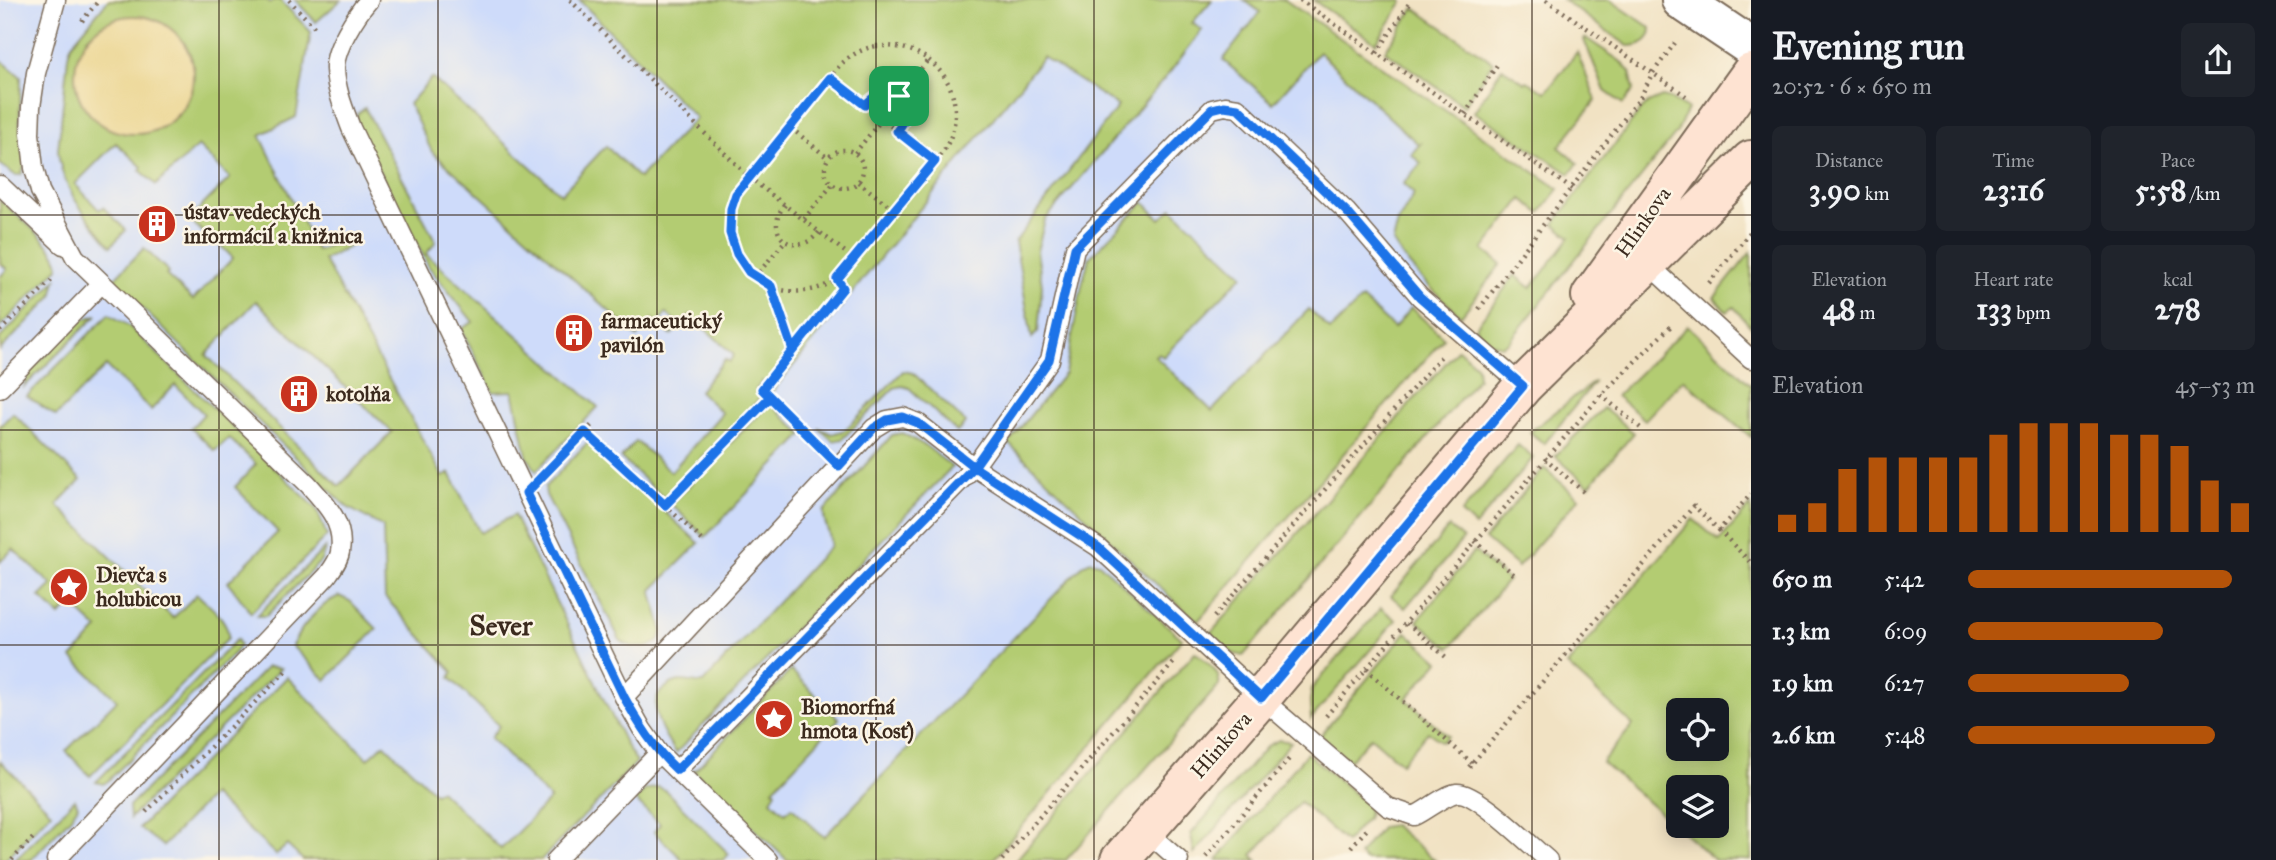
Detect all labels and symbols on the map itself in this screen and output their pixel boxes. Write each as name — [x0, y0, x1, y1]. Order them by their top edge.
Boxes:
pin — [869, 66, 929, 126]
street label: Hlinkova — [1609, 182, 1677, 262]
place label: ústav vedeckých informáciĺ a knižnica — [183, 199, 364, 249]
building icon: ústav vedeckých informáciĺ a knižnica — [136, 203, 178, 245]
place label: farmaceutický pavilón — [600, 308, 723, 358]
building icon: farmaceutický pavilón — [553, 312, 595, 354]
building icon: kotolňa — [278, 373, 320, 415]
place label: kotolňa — [326, 381, 391, 407]
place label: Dievča s holubicou — [95, 562, 182, 612]
place icon: Dievča s holubicou — [48, 566, 90, 608]
district label: Sever — [470, 608, 533, 643]
place label: Biomorfná hmota (Kosť) — [800, 694, 914, 744]
place icon: Biomorfná hmota (Kosť) — [753, 698, 795, 740]
street label: Hlinkova — [1185, 706, 1257, 784]

